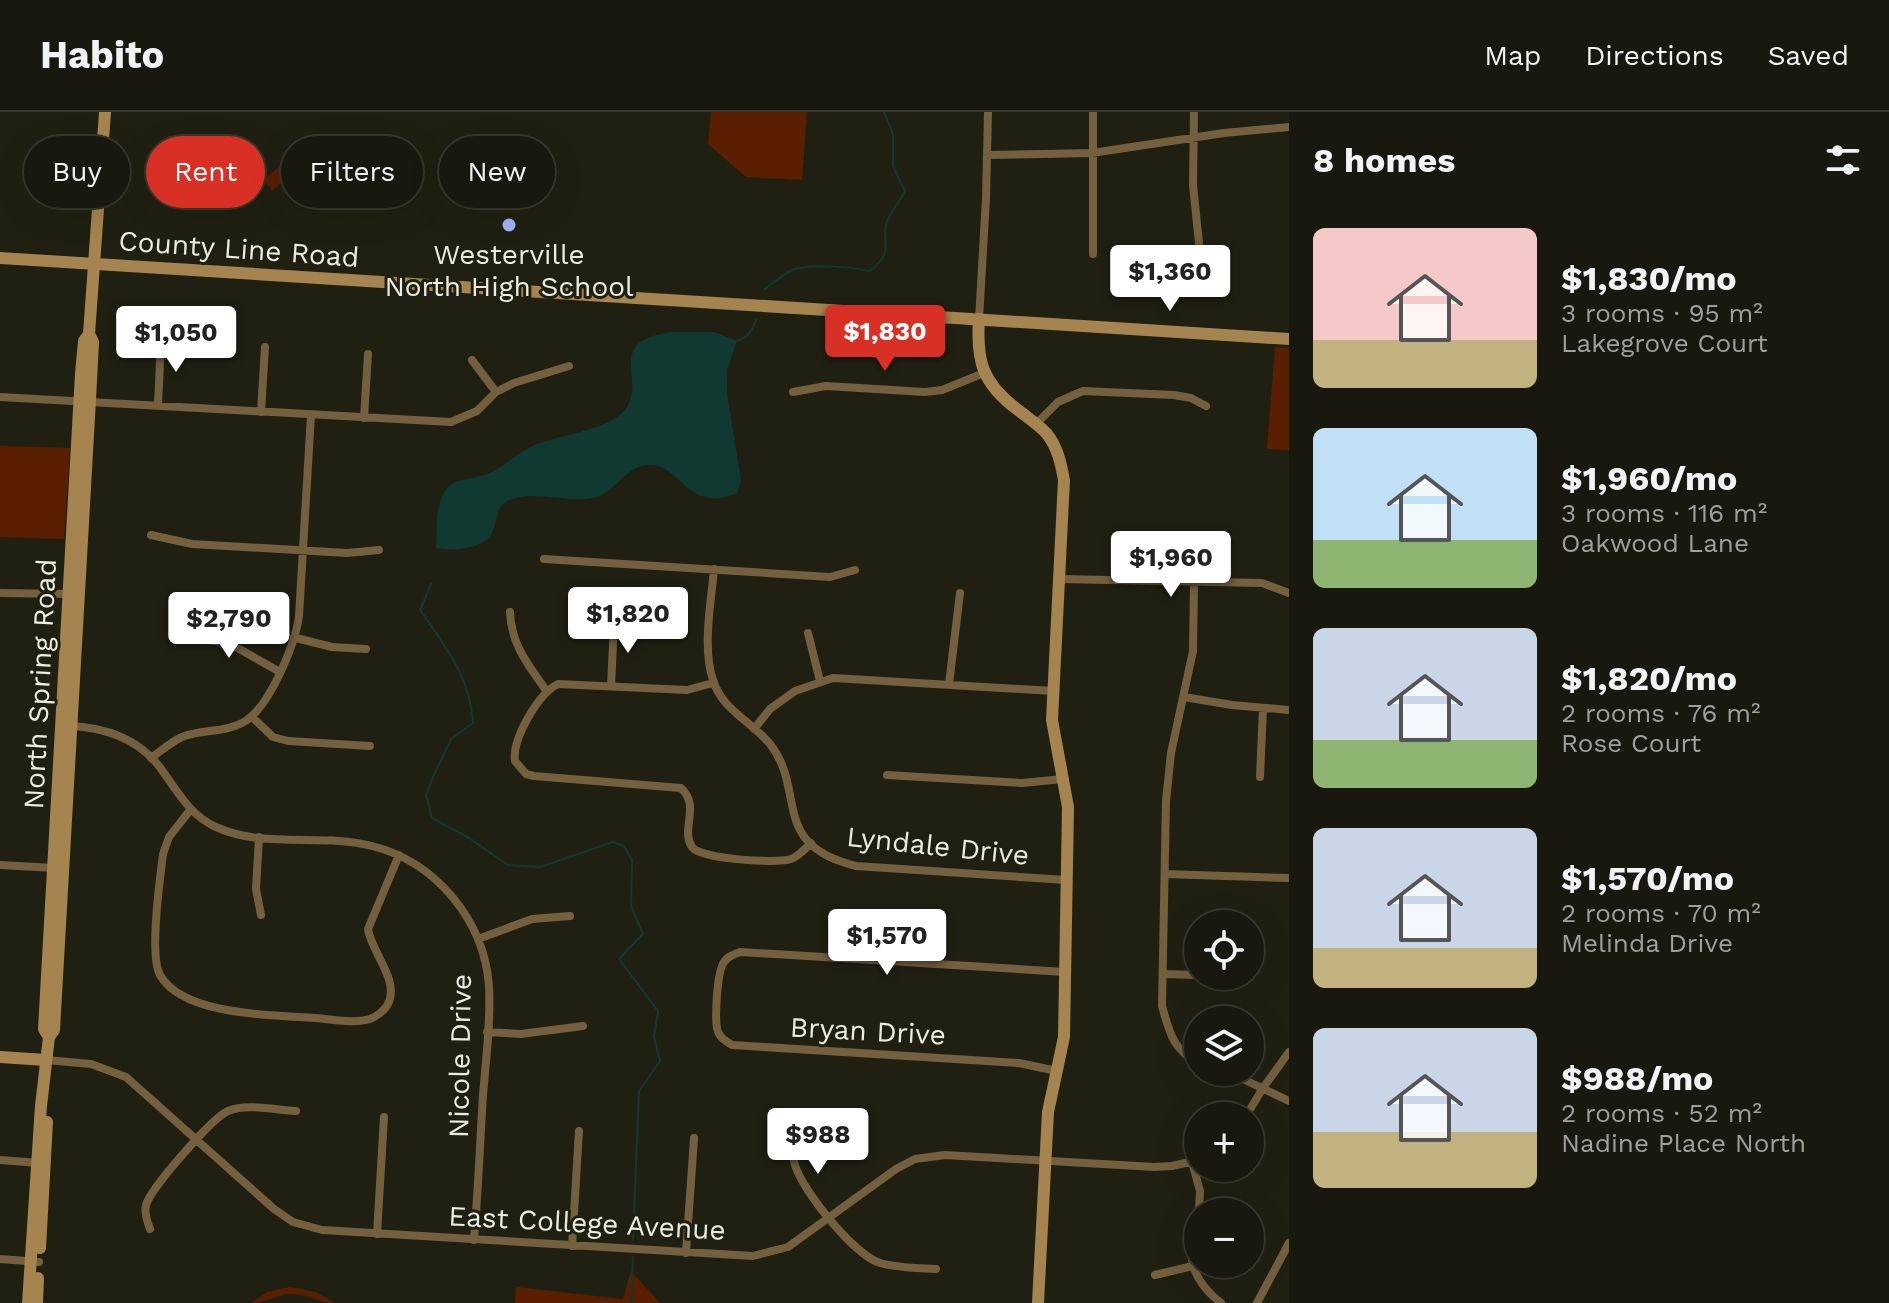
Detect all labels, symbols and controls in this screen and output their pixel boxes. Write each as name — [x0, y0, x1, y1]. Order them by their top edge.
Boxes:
text: Habito — [40, 33, 164, 77]
text: Map — [1484, 39, 1541, 72]
text: Directions — [1585, 39, 1724, 72]
text: Saved — [1768, 39, 1849, 72]
chip: Buy — [24, 136, 130, 208]
chip: Rent — [146, 136, 265, 208]
chip: Filters — [281, 136, 423, 208]
chip: New — [439, 136, 555, 208]
icon: filters — [1821, 138, 1865, 182]
text: 8 homes — [1313, 140, 1455, 180]
marker: Westerville North High School — [500, 216, 518, 234]
street label: County Line Road — [118, 224, 360, 274]
place label: Westerville North High School — [384, 238, 634, 303]
pin: $1,360 — [1105, 245, 1235, 313]
text: $1,360 — [1128, 256, 1212, 286]
text: $1,830/mo — [1561, 258, 1737, 298]
icon: home — [1377, 260, 1473, 356]
text: 3 rooms · 95 m² — [1561, 298, 1763, 328]
pin: $1,830 — [820, 305, 950, 373]
pin: $1,050 — [111, 306, 241, 374]
text: $1,830 — [843, 316, 927, 346]
text: $1,050 — [134, 317, 218, 347]
text: Lakegrove Court — [1561, 328, 1768, 358]
text: $1,960/mo — [1561, 458, 1737, 498]
icon: home — [1377, 460, 1473, 556]
text: 3 rooms · 116 m² — [1561, 498, 1767, 528]
text: Oakwood Lane — [1561, 528, 1749, 558]
pin: $1,960 — [1106, 531, 1236, 599]
text: $1,960 — [1129, 542, 1213, 572]
street label: North Spring Road — [17, 558, 63, 810]
pin: $1,820 — [563, 587, 693, 655]
pin: $2,790 — [164, 592, 294, 660]
text: $1,820 — [586, 598, 670, 628]
text: $2,790 — [186, 603, 272, 633]
text: $1,820/mo — [1561, 658, 1737, 698]
icon: home — [1377, 660, 1473, 756]
text: 2 rooms · 76 m² — [1561, 698, 1760, 728]
text: Rose Court — [1561, 728, 1701, 758]
street label: Lyndale Drive — [845, 820, 1031, 872]
text: $1,570/mo — [1561, 858, 1734, 898]
icon: home — [1377, 860, 1473, 956]
text: 2 rooms · 70 m² — [1561, 898, 1761, 928]
pin: $1,570 — [822, 909, 952, 977]
map controls — [1184, 910, 1264, 1278]
button: locate — [1184, 910, 1264, 990]
text: $1,570 — [846, 920, 928, 950]
text: Melinda Drive — [1561, 928, 1733, 958]
street label: Nicole Drive — [442, 974, 478, 1138]
button: layers — [1184, 1006, 1264, 1086]
street label: Bryan Drive — [789, 1010, 947, 1052]
text: $988/mo — [1561, 1058, 1714, 1098]
icon: home — [1377, 1060, 1473, 1156]
text: 2 rooms · 52 m² — [1561, 1098, 1762, 1128]
button: + — [1184, 1102, 1264, 1182]
pin: $988 — [771, 1108, 865, 1176]
text: $988 — [785, 1119, 851, 1149]
text: Nadine Place North — [1561, 1128, 1806, 1158]
button: − — [1184, 1198, 1264, 1278]
street label: East College Avenue — [448, 1199, 726, 1247]

